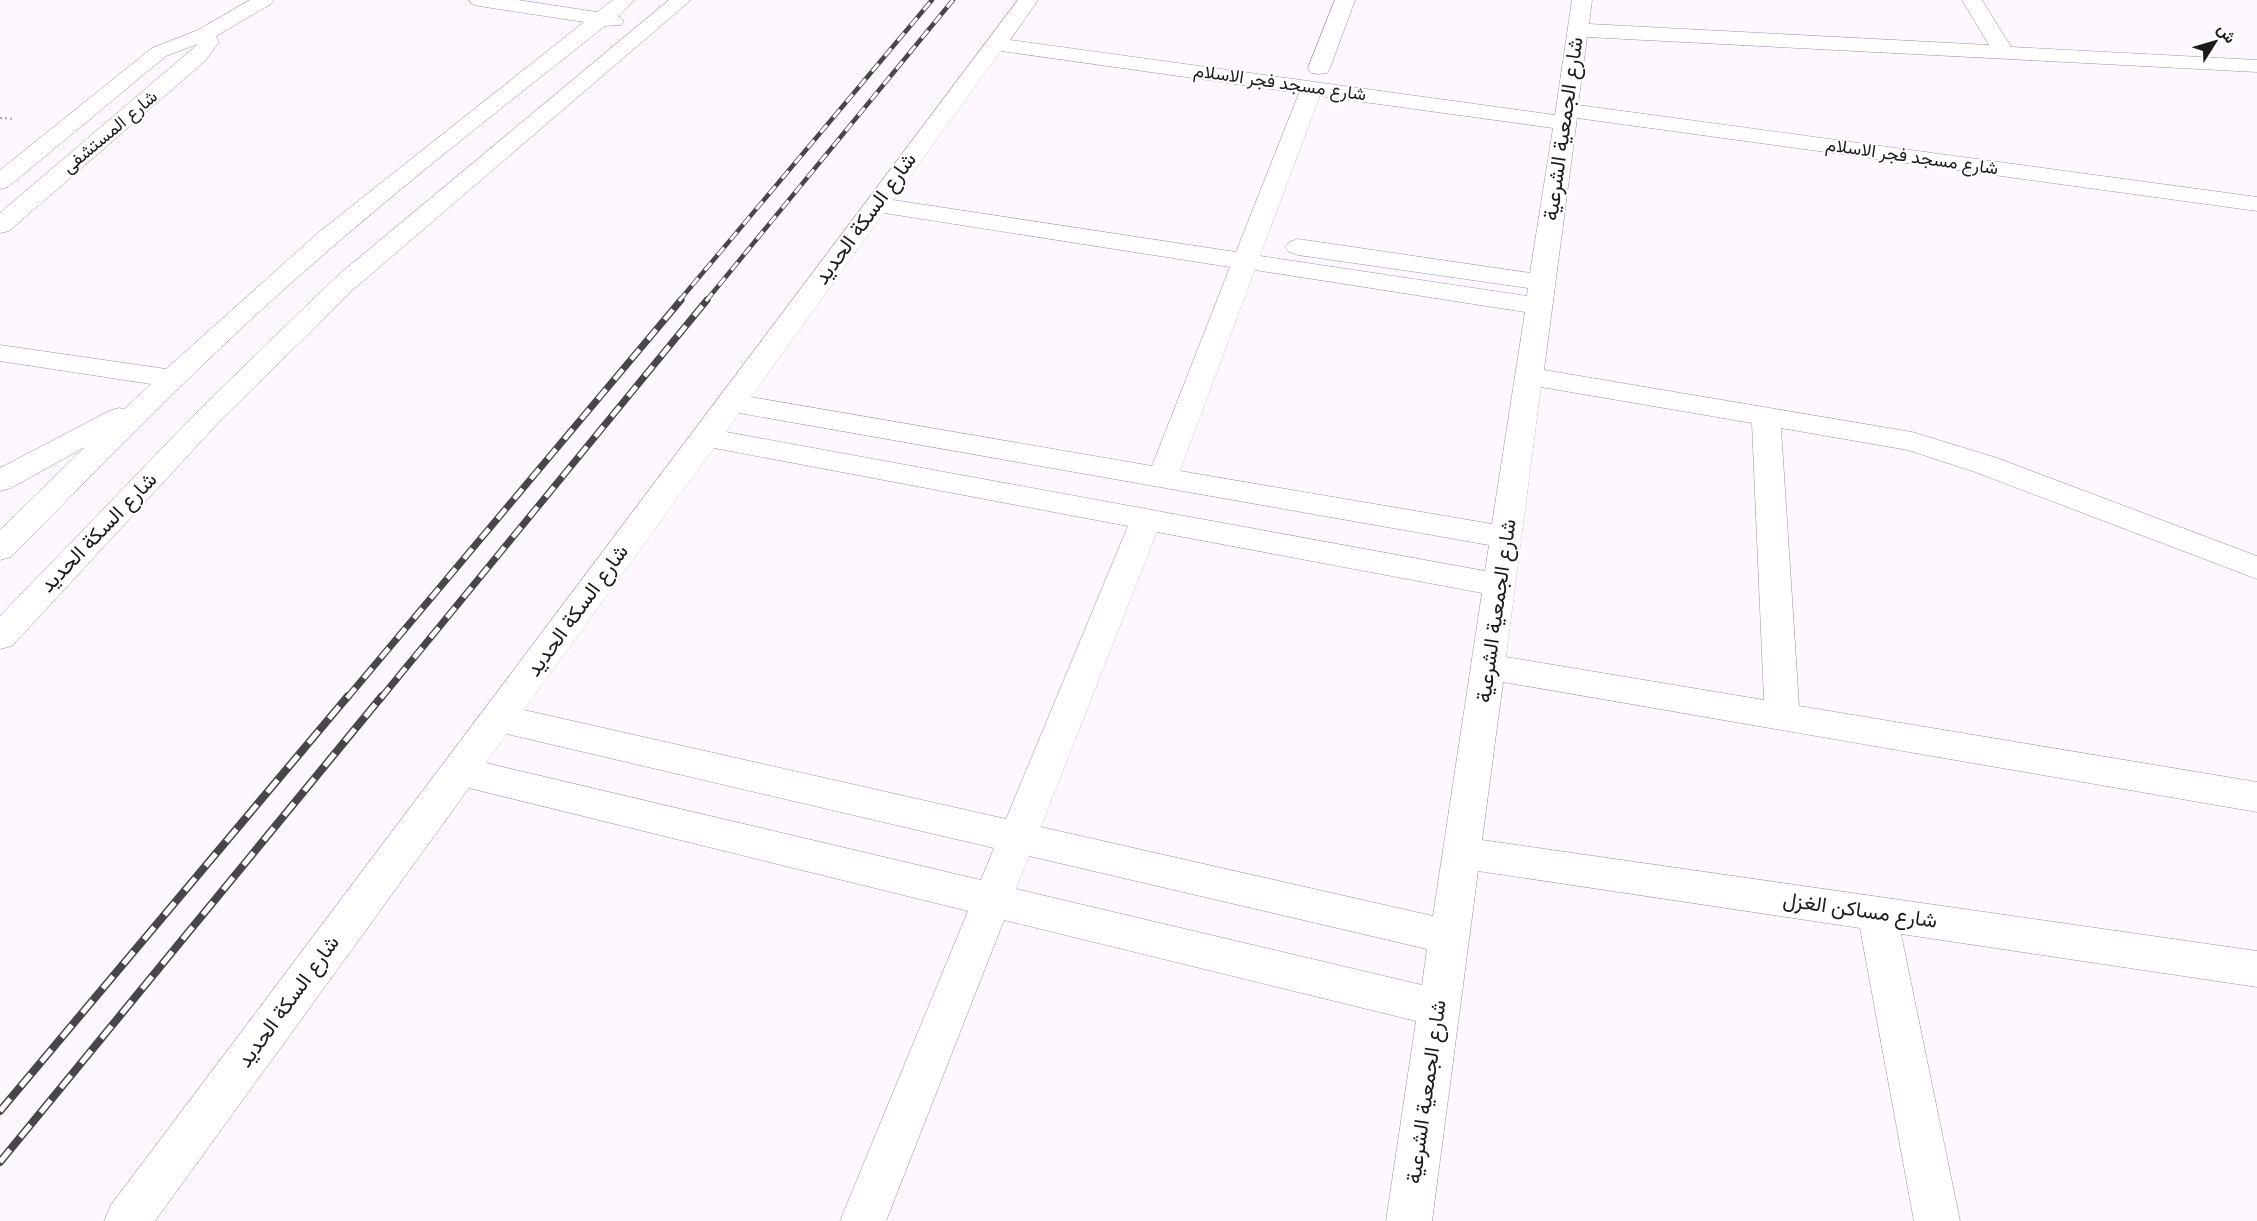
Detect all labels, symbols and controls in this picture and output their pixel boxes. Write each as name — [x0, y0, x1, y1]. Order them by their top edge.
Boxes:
north arrow — [2185, 12, 2245, 72]
text: ش — [2211, 19, 2242, 48]
street label: شارع الجمعية الشرعية — [1535, 35, 1593, 223]
street label: شارع مسجد فجر الاسلام — [1192, 58, 1368, 108]
street label: شارع المستشفى — [56, 84, 164, 180]
street label: شارع مسجد فجر الاسلام — [1824, 132, 2000, 182]
street label: شارع السكة الحديد — [807, 146, 925, 292]
street label: شارع السكة الحديد — [33, 465, 165, 601]
street label: شارع الجمعية الشرعية — [1468, 517, 1526, 705]
street label: شارع السكة الحديد — [519, 538, 637, 684]
street label: شارع مساكن الغزل — [1781, 884, 1939, 938]
street label: شارع السكة الحديد — [230, 929, 348, 1075]
street label: شارع الجمعية الشرعية — [1398, 998, 1456, 1186]

